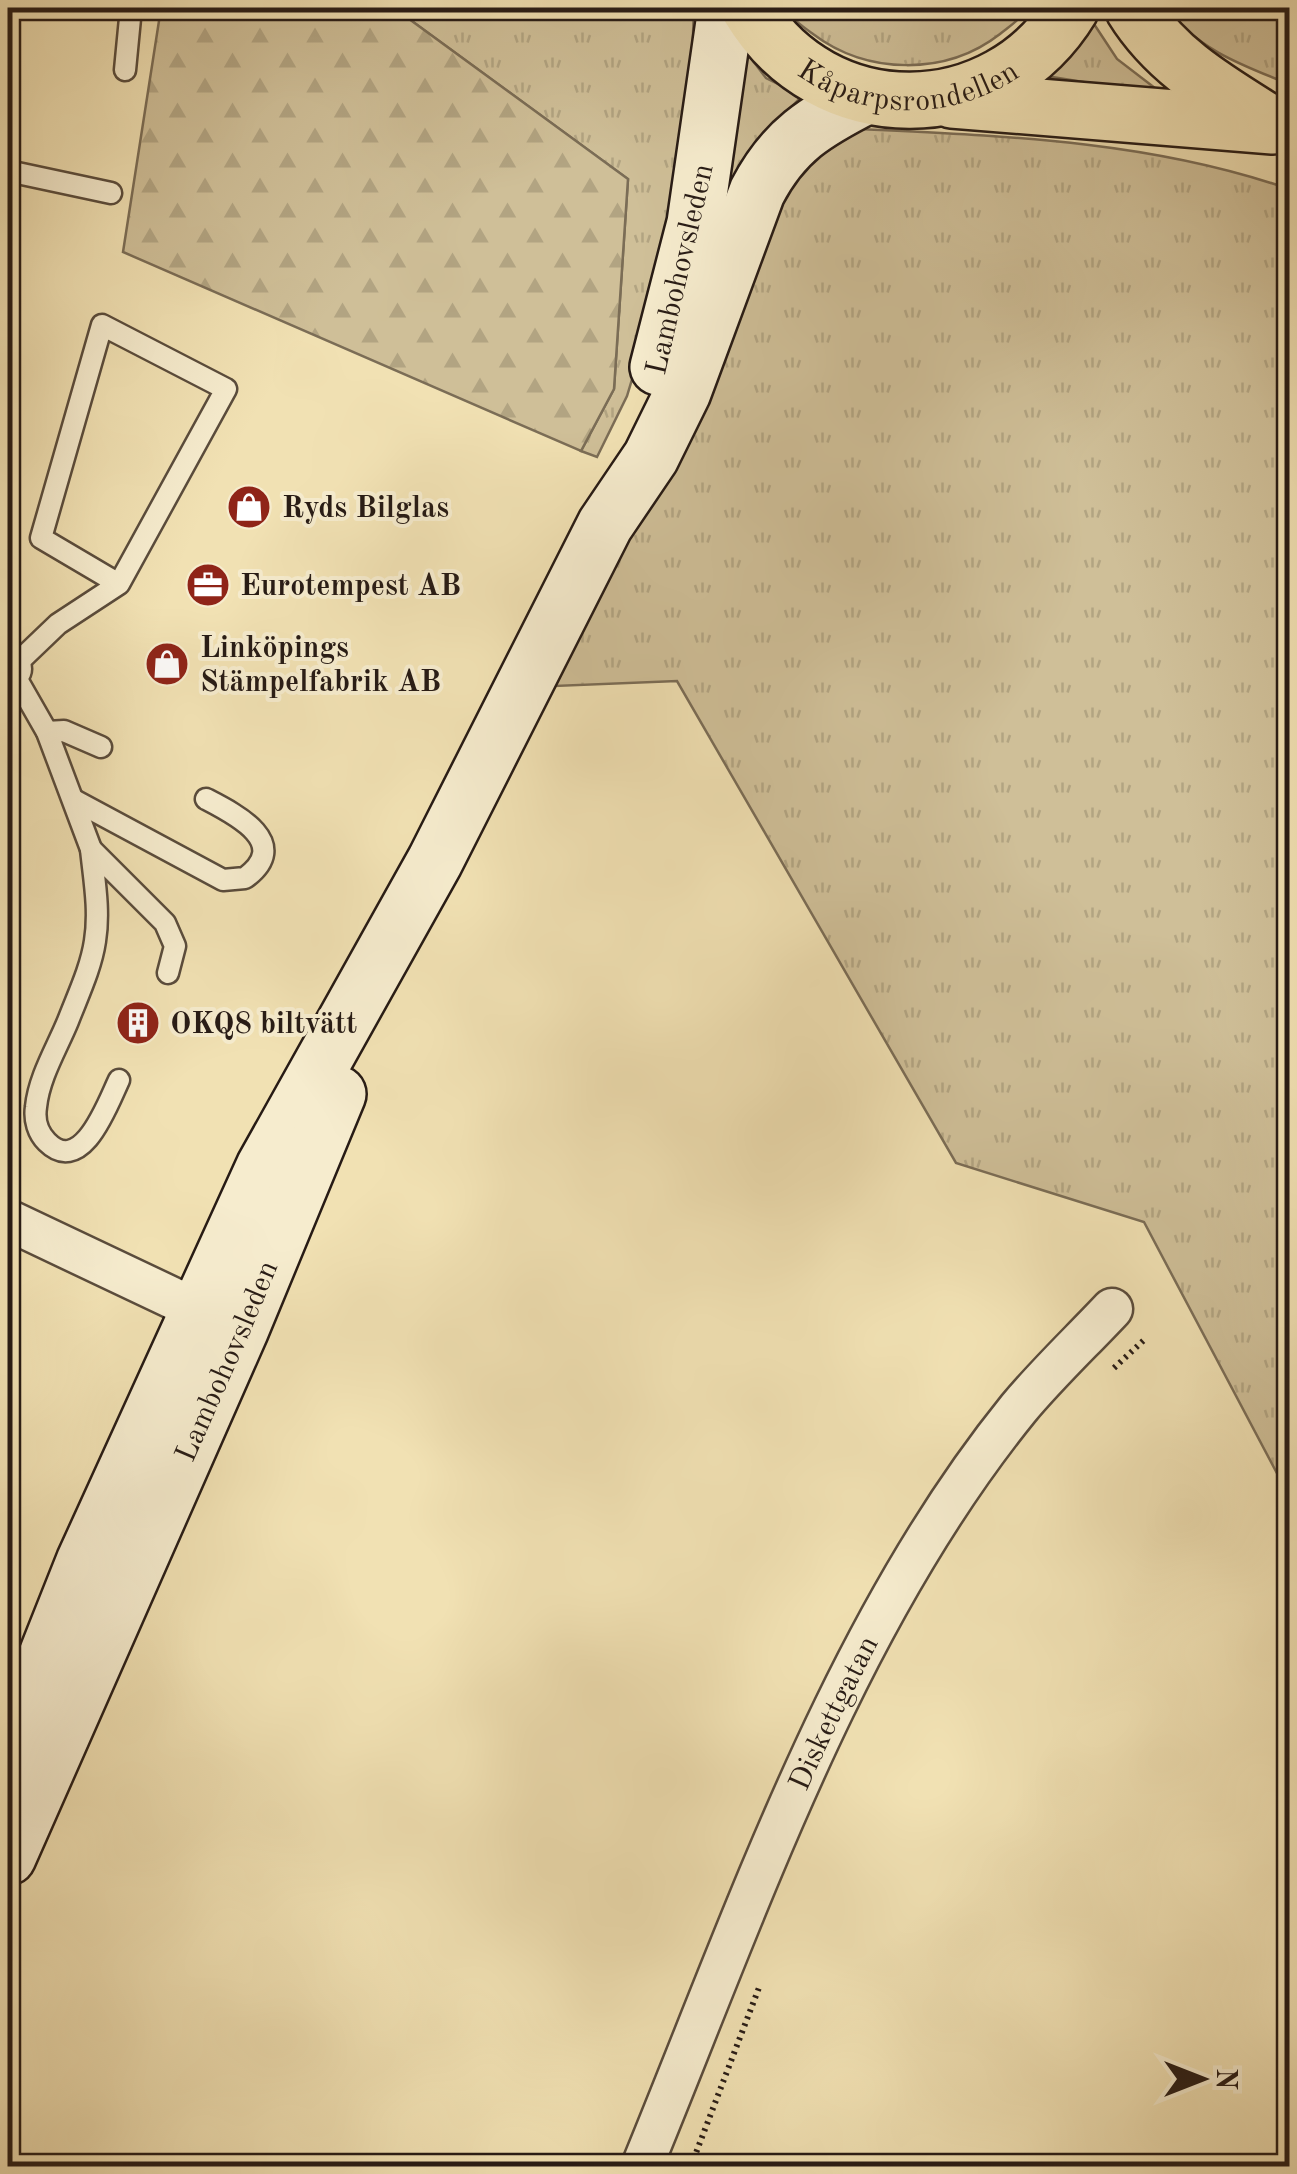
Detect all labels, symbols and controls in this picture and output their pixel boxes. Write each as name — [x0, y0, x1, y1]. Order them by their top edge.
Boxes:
street label: Kåparpsrondellen — [796, 40, 1024, 76]
text: Kåparpsrondellen — [792, 55, 1024, 117]
street label: Lambohovsleden — [642, 161, 720, 378]
shop icon: Ryds Bilglas — [226, 484, 272, 530]
place label: Ryds Bilglas — [282, 494, 449, 524]
office icon: Eurotempest AB — [185, 562, 231, 608]
place label: Eurotempest AB — [240, 572, 461, 602]
place label: Linköpings Stämpelfabrik AB — [200, 634, 441, 698]
shop icon: Linköpings Stämpelfabrik AB — [144, 641, 190, 687]
building icon: OKQ8 biltvätt — [115, 1000, 161, 1046]
place label: OKQ8 biltvätt — [170, 1010, 357, 1040]
street label: Lambohovsleden — [171, 1257, 284, 1467]
street label: Diskettgatan — [785, 1631, 885, 1795]
north arrow — [1152, 2029, 1252, 2129]
text: N — [1210, 2068, 1238, 2090]

